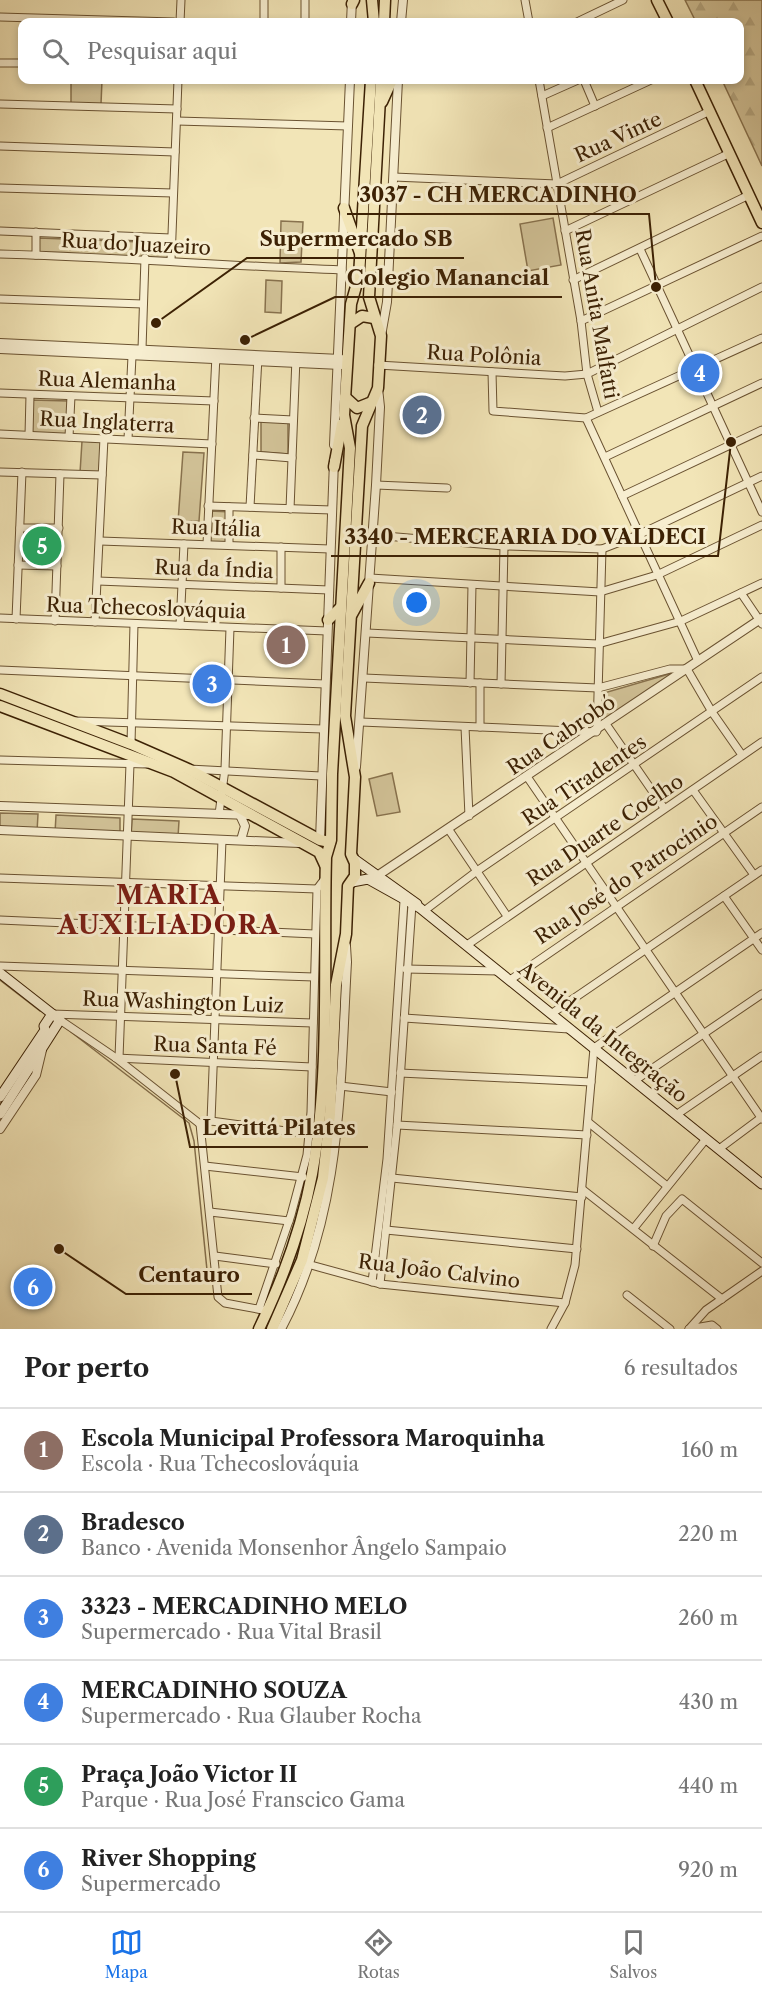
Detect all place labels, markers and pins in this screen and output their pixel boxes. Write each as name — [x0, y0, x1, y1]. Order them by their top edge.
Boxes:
callout: 3037 - CH MERCADINHO — [347, 175, 649, 214]
callout: Supermercado SB — [247, 219, 464, 258]
callout: Colegio Manancial — [335, 258, 562, 297]
pin: 4 — [680, 350, 720, 395]
pin: 2 — [402, 392, 442, 438]
callout: 3340 - MERCEARIA DO VALDECI — [331, 517, 718, 556]
pin: 5 — [22, 524, 62, 568]
pin: 1 — [266, 622, 306, 668]
pin: 3 — [192, 662, 232, 706]
callout: Levittá Pilates — [190, 1108, 368, 1147]
callout: Centauro — [126, 1255, 252, 1294]
pin: 6 — [14, 1264, 52, 1310]

